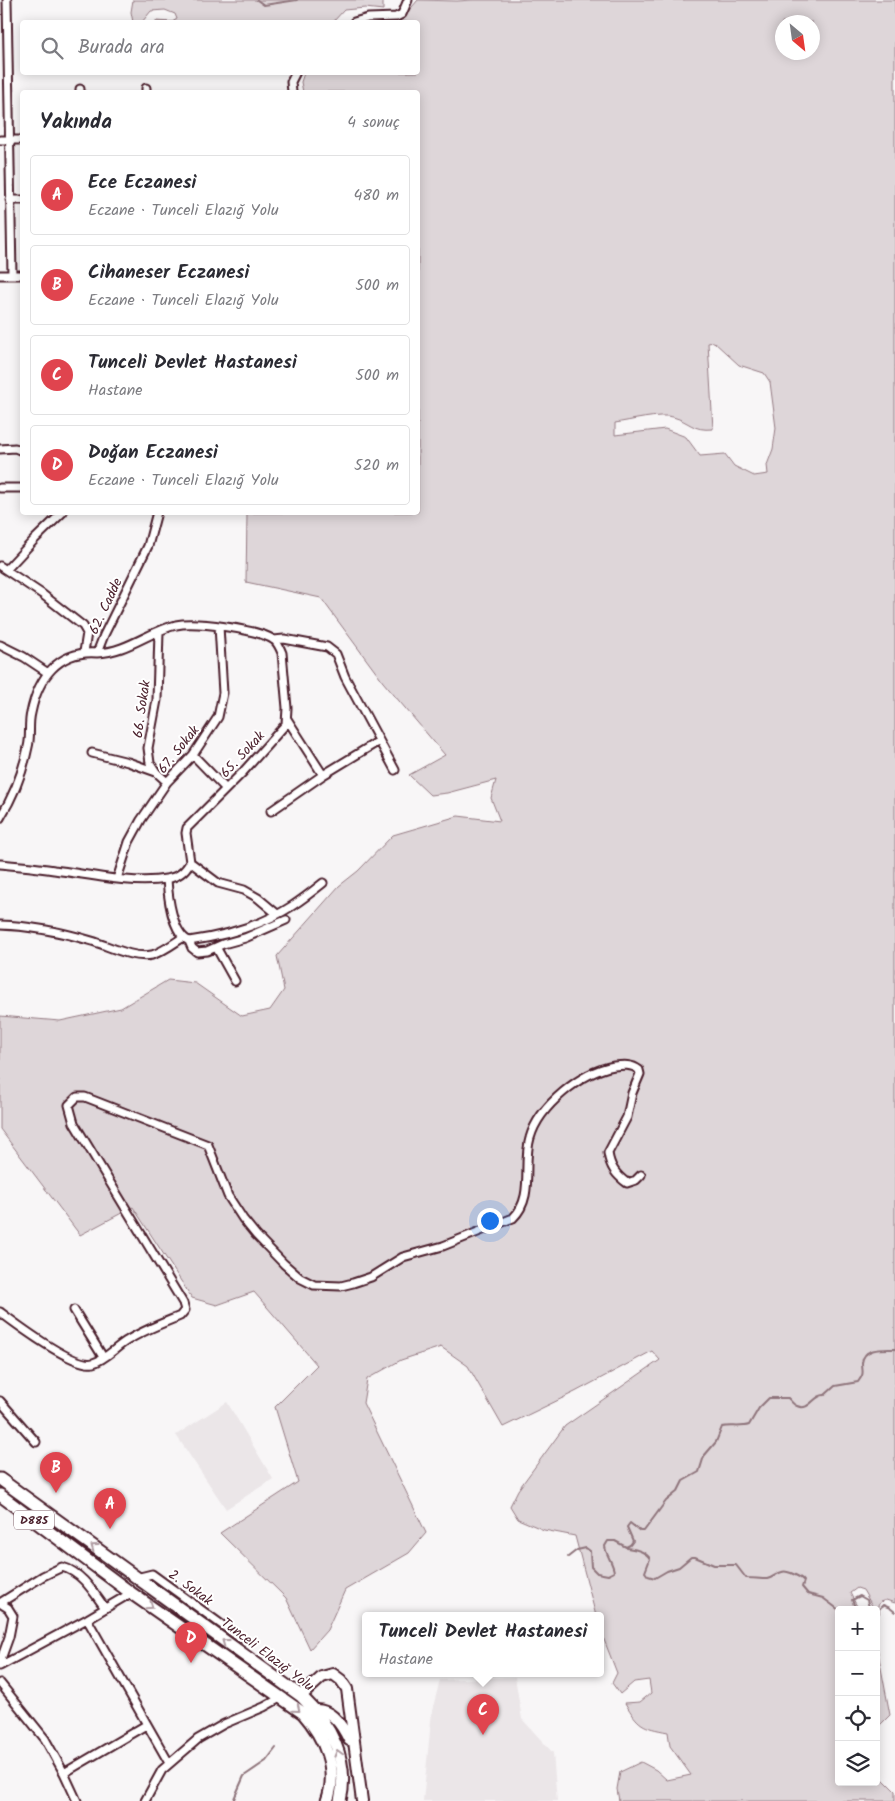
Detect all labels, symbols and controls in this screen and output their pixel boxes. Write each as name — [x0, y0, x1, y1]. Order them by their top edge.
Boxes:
north arrow — [775, 15, 820, 60]
search box — [20, 20, 420, 75]
text: Burada ara — [78, 33, 165, 63]
icon: search — [38, 34, 66, 62]
text: Yakında — [40, 106, 112, 139]
text: 4 sonuç — [347, 110, 400, 135]
text: Ece Eczanesi — [88, 168, 197, 198]
text: A — [52, 183, 62, 208]
text: 480 m — [353, 183, 399, 208]
text: Eczane · Tunceli Elazığ Yolu — [88, 198, 279, 223]
text: Cihaneser Eczanesi — [88, 258, 249, 288]
text: B — [52, 273, 62, 298]
text: 500 m — [355, 273, 399, 298]
text: Eczane · Tunceli Elazığ Yolu — [88, 288, 279, 313]
text: Tunceli Devlet Hastanesi — [88, 348, 297, 378]
text: C — [52, 363, 62, 388]
text: 500 m — [355, 363, 399, 388]
text: Hastane — [88, 378, 142, 403]
text: Doğan Eczanesi — [88, 438, 218, 468]
text: D — [52, 453, 62, 478]
text: 520 m — [354, 453, 399, 478]
text: Eczane · Tunceli Elazığ Yolu — [88, 468, 279, 493]
street label: 62. Cadde — [83, 574, 129, 638]
street label: 66. Sokak — [127, 678, 157, 739]
street label: 67. Sokak — [152, 720, 205, 779]
street label: 65. Sokak — [215, 726, 271, 783]
your location — [477, 1208, 503, 1234]
pin: B — [40, 1452, 72, 1493]
pin: A — [94, 1488, 126, 1529]
road number: D885 — [14, 1510, 54, 1530]
one-way arrow — [90, 1543, 99, 1553]
street label: 2. Sokak — [163, 1564, 218, 1612]
one-way arrow — [144, 1600, 153, 1609]
map controls — [835, 1606, 880, 1786]
button: + — [835, 1606, 880, 1651]
popup — [362, 1612, 604, 1677]
street label: Tunceli Elazığ Yolu — [216, 1613, 319, 1697]
text: Tunceli Devlet Hastanesi — [379, 1617, 587, 1647]
pin: D — [175, 1622, 207, 1663]
one-way arrow — [222, 1638, 231, 1648]
text: Hastane — [379, 1647, 433, 1672]
button: − — [835, 1651, 880, 1696]
pin: C — [467, 1694, 499, 1735]
button: locate — [835, 1696, 880, 1741]
one-way arrow — [291, 1703, 300, 1711]
button: layers — [835, 1741, 880, 1786]
one-way arrow — [334, 1749, 344, 1758]

